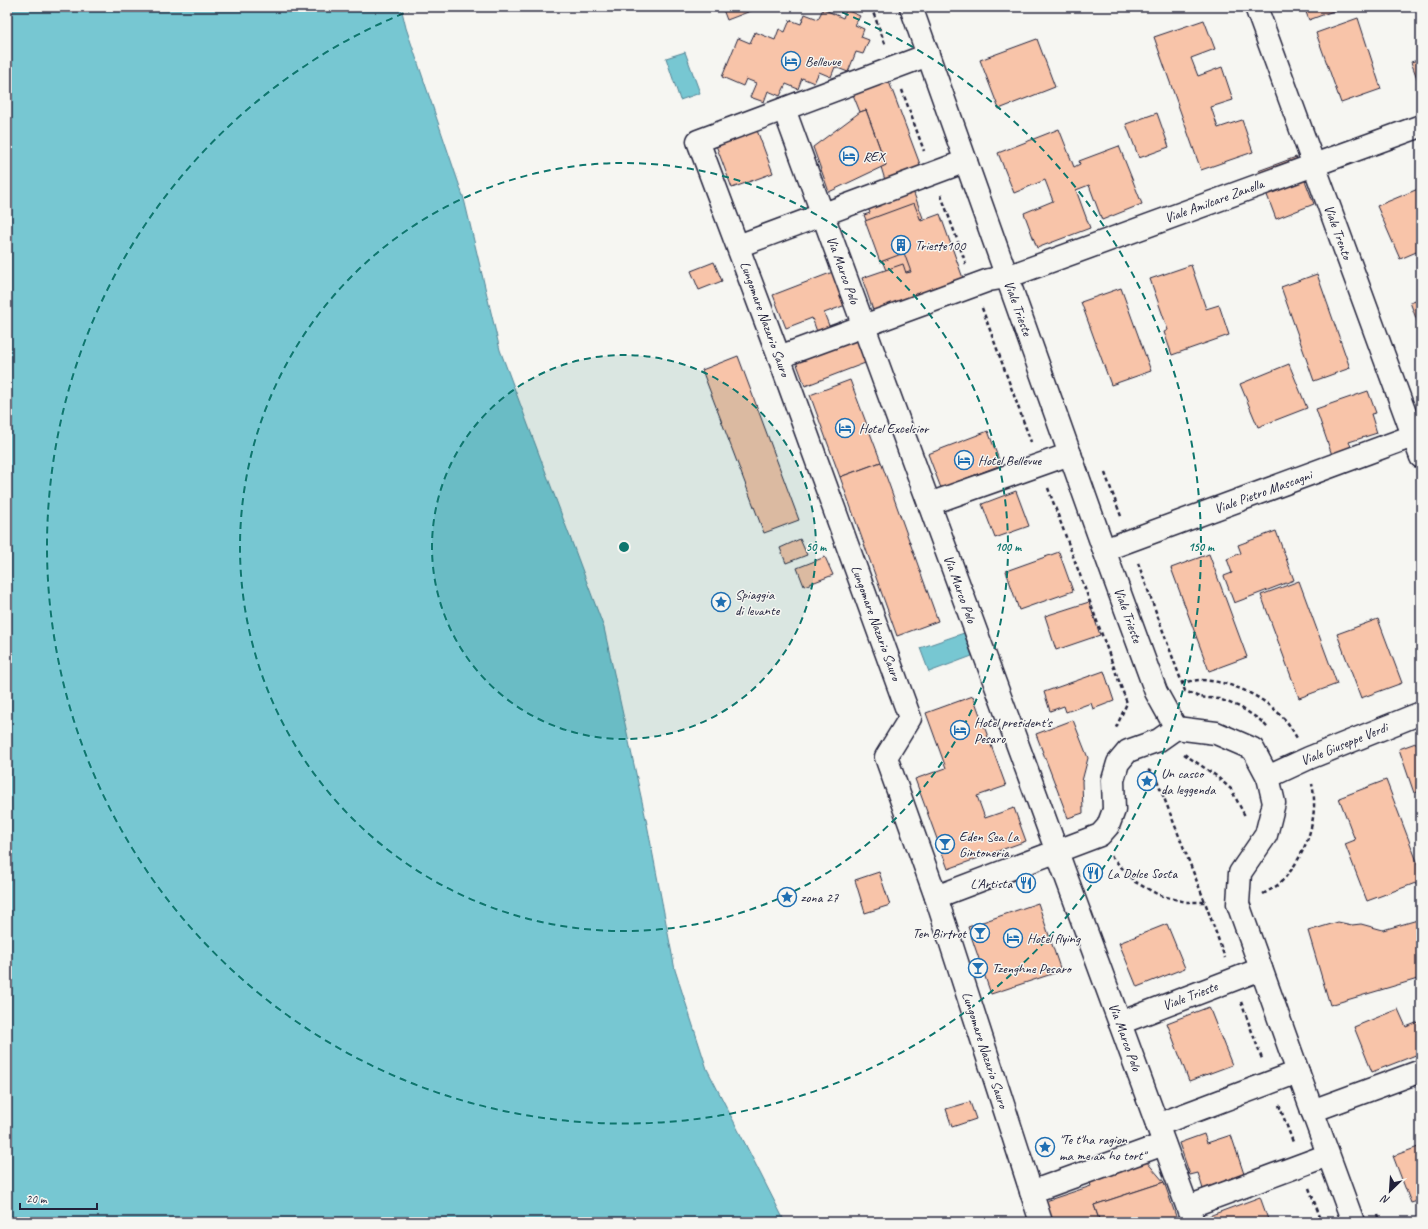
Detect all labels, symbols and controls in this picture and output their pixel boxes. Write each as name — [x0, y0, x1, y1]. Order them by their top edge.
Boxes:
hotel icon: Bellevue — [780, 50, 802, 72]
place label: Bellevue — [805, 53, 842, 70]
hotel icon: REX — [838, 145, 860, 167]
place label: REX — [863, 148, 887, 165]
street label: Viale Amilcare Zanella — [1162, 175, 1267, 227]
street label: Viale Trento — [1320, 203, 1356, 263]
street label: Via Marco Polo — [823, 234, 863, 307]
building icon: Trieste100 — [890, 234, 912, 256]
place label: Trieste100 — [915, 237, 967, 254]
street label: Lungomare Nazario Sauro — [736, 259, 794, 381]
street label: Viale Trieste — [1000, 278, 1036, 339]
hotel icon: Hotel Excelsior — [834, 417, 856, 439]
place label: Hotel Excelsior — [859, 420, 930, 437]
hotel icon: Hotel Bellevue — [953, 449, 975, 471]
place label: Hotel Bellevue — [978, 452, 1043, 469]
street label: Viale Pietro Mascagni — [1212, 466, 1316, 518]
text: 50 m — [806, 539, 827, 555]
text: 100 m — [995, 539, 1022, 555]
text: 150 m — [1188, 539, 1215, 555]
centre of rings — [617, 540, 631, 554]
street label: Via Marco Polo — [940, 553, 980, 626]
street label: Lungomare Nazario Sauro — [847, 563, 905, 685]
street label: Viale Trieste — [1110, 585, 1146, 646]
place label: Spiaggia di levante — [735, 586, 781, 619]
place icon: Spiaggia di levante — [710, 591, 732, 613]
place label: Hotel president's Pesaro — [974, 714, 1053, 747]
street label: Viale Giuseppe Verdi — [1298, 718, 1392, 769]
hotel icon: Hotel president's Pesaro — [949, 719, 971, 741]
place label: Un casco da leggenda — [1161, 765, 1216, 798]
place icon: Un casco da leggenda — [1136, 770, 1158, 792]
place label: Eden Sea La Gintoneria — [959, 828, 1020, 861]
bar icon: Eden Sea La Gintoneria — [934, 833, 956, 855]
restaurant icon: La Dolce Sosta — [1082, 862, 1104, 884]
place label: La Dolce Sosta — [1107, 865, 1178, 882]
restaurant icon: L'Artista — [1015, 872, 1037, 894]
place label: L'Artista — [970, 875, 1013, 892]
place icon: zona 27 — [776, 886, 798, 908]
place label: zona 27 — [801, 889, 839, 906]
bar icon: Ten Birtrot — [969, 922, 991, 944]
place label: Ten Birtrot — [913, 925, 967, 942]
hotel icon: Hotel flying — [1002, 927, 1024, 949]
place label: Hotel flying — [1027, 930, 1081, 947]
bar icon: Tzenghne Pesaro — [967, 957, 989, 979]
place label: Tzenghne Pesaro — [992, 960, 1073, 977]
street label: Viale Trieste — [1160, 977, 1221, 1014]
street label: Lungomare Nazario Sauro — [958, 990, 1012, 1112]
street label: Via Marco Polo — [1105, 1001, 1145, 1074]
place label: "Te t'ha ragion ma me an ho tort" — [1059, 1131, 1148, 1164]
place icon: "Te t'ha ragion ma me an ho tort" — [1034, 1136, 1056, 1158]
north arrow — [1370, 1171, 1410, 1211]
scale bar — [20, 1185, 97, 1211]
text: 20 m — [26, 1191, 48, 1207]
text: N — [1378, 1191, 1392, 1208]

